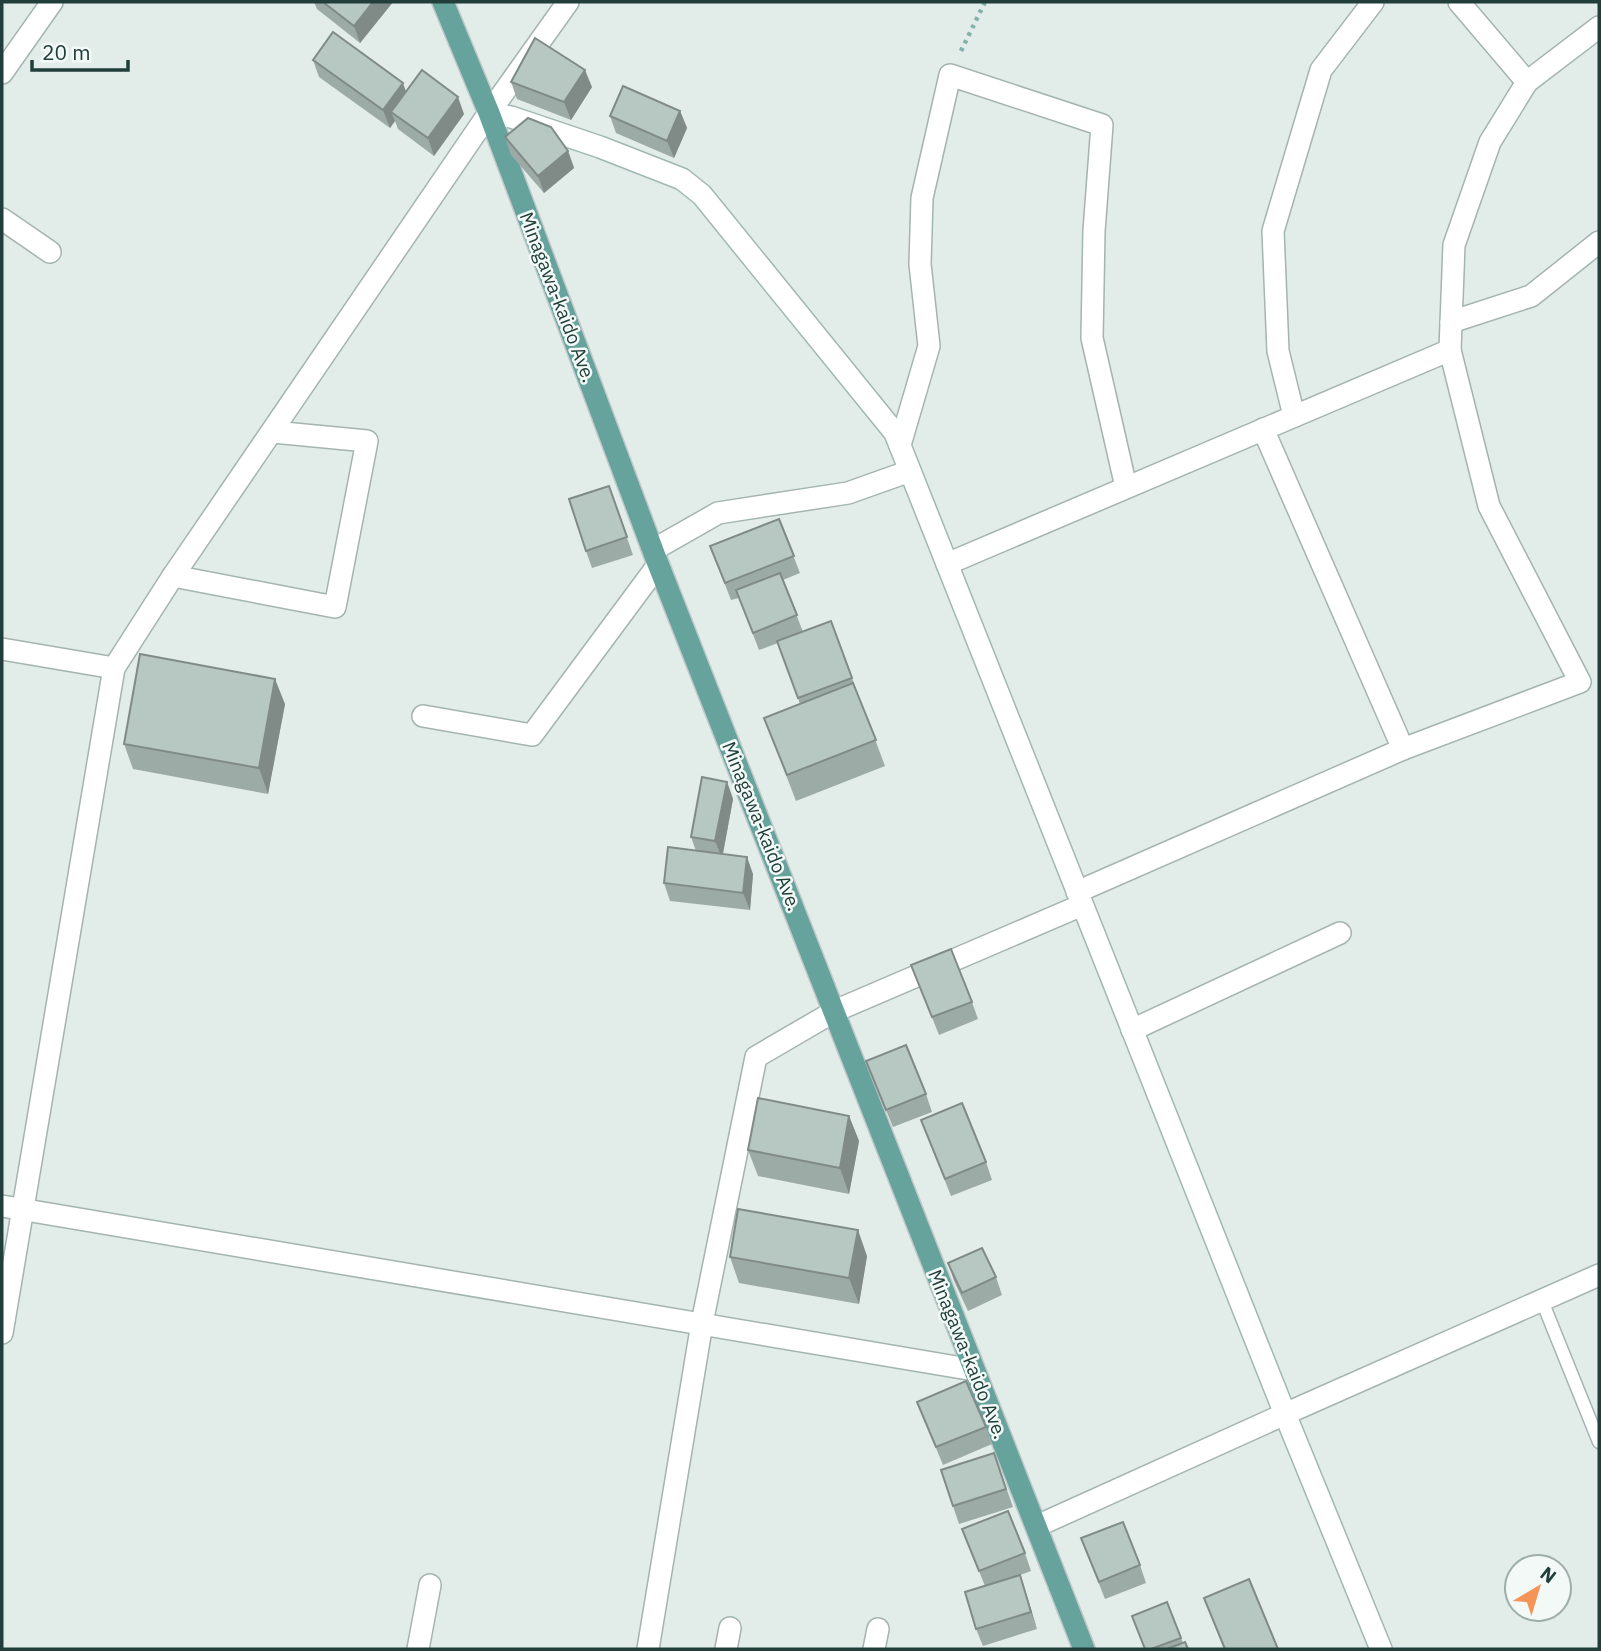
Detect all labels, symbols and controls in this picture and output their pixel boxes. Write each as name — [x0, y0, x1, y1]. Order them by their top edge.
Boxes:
scale bar — [32, 28, 128, 72]
text: 20 m — [42, 38, 91, 66]
street label: Minagawa-kaido Ave. — [514, 208, 602, 386]
street label: Minagawa-kaido Ave. — [717, 738, 807, 914]
street label: Minagawa-kaido Ave. — [923, 1266, 1013, 1442]
north arrow — [1503, 1553, 1573, 1623]
text: N — [1536, 1561, 1561, 1588]

